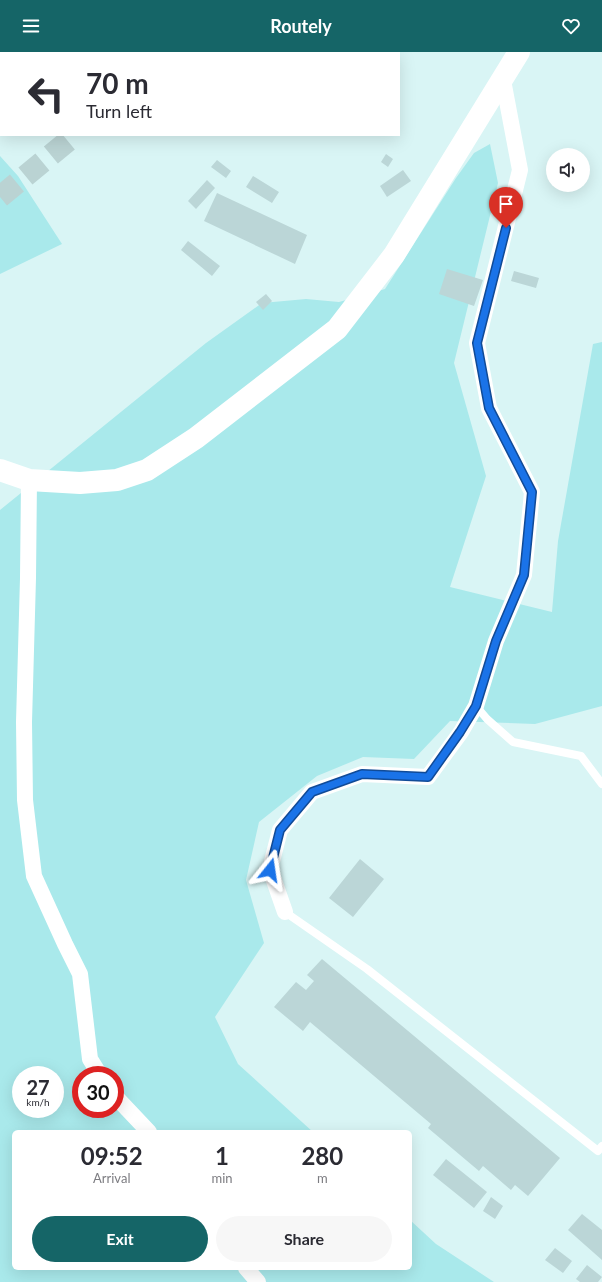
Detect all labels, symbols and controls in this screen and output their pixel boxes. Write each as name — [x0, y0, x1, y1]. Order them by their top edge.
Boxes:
icon: menu — [20, 15, 42, 37]
text: Routely — [270, 15, 332, 37]
icon: heart — [560, 15, 582, 37]
text: 70 m — [86, 66, 149, 100]
icon: left — [20, 68, 72, 120]
text: Turn left — [86, 100, 152, 122]
map controls — [546, 148, 590, 192]
button: sound — [546, 148, 590, 192]
pin — [489, 187, 523, 228]
icon: arrive — [495, 193, 517, 215]
position arrow — [249, 849, 291, 891]
speed limit sign: 30 — [72, 1066, 124, 1118]
text: 27 — [26, 1075, 50, 1099]
text: km/h — [26, 1096, 50, 1108]
text: 09:52 — [81, 1141, 143, 1170]
text: 1 — [215, 1141, 229, 1170]
text: 280 — [301, 1141, 343, 1170]
text: Arrival — [93, 1170, 130, 1186]
text: min — [212, 1170, 233, 1186]
text: m — [317, 1170, 328, 1186]
button: Exit — [32, 1216, 208, 1262]
button: Share — [216, 1216, 392, 1262]

